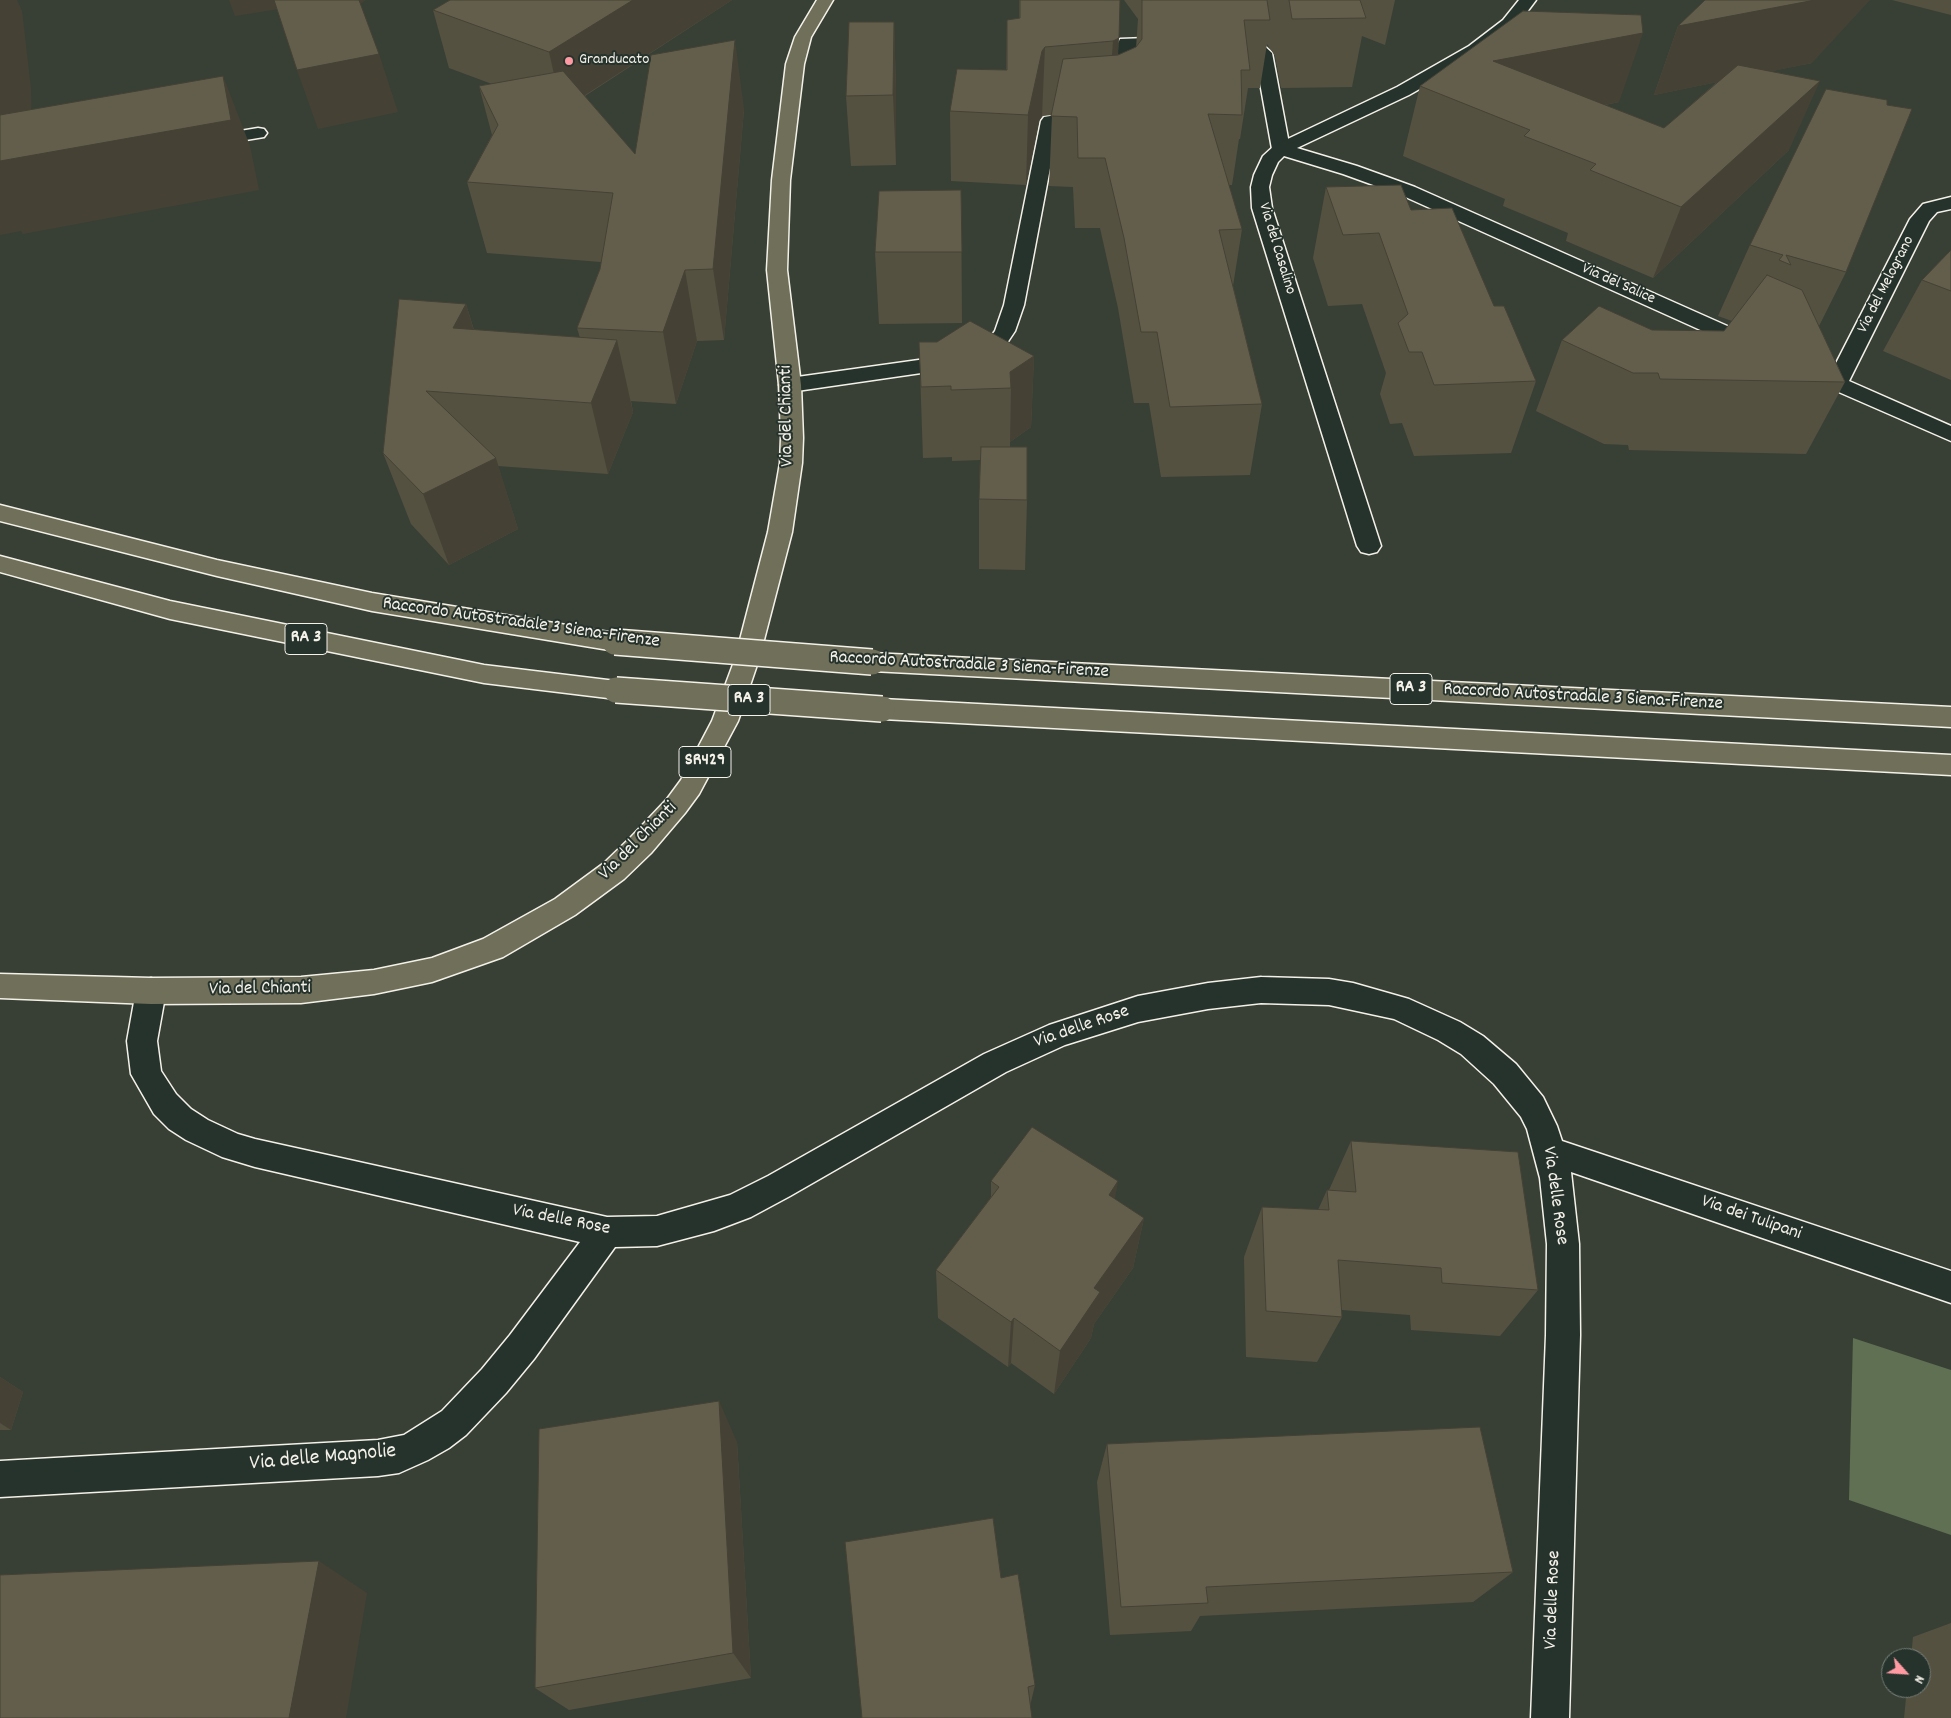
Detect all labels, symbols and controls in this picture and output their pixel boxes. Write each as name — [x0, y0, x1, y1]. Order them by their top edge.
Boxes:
place label: Granducato — [579, 51, 649, 71]
marker: Granducato — [563, 55, 575, 67]
street label: Via del Casalino — [1253, 201, 1299, 297]
street label: Via del Melograno — [1854, 233, 1920, 337]
street label: Via del Salice — [1578, 260, 1658, 310]
street label: Via del Chianti — [776, 365, 800, 467]
street label: Raccordo Autostradale 3 Siena-Firenze — [381, 593, 661, 655]
road number: RA 3 — [285, 624, 327, 654]
street label: Raccordo Autostradale 3 Siena-Firenze — [829, 647, 1109, 685]
road number: RA 3 — [1390, 674, 1432, 704]
street label: Raccordo Autostradale 3 Siena-Firenze — [1443, 679, 1723, 717]
road number: RA 3 — [728, 684, 770, 716]
road number: SR429 — [679, 746, 731, 778]
street label: Via del Chianti — [595, 798, 683, 886]
street label: Via del Chianti — [209, 978, 311, 1002]
street label: Via delle Rose — [1031, 1001, 1133, 1055]
street label: Via delle Rose — [1536, 1145, 1572, 1247]
street label: Via dei Tulipani — [1698, 1191, 1804, 1247]
street label: Via delle Rose — [510, 1200, 612, 1242]
street label: Via delle Magnolie — [249, 1439, 397, 1479]
street label: Via delle Rose — [1541, 1550, 1567, 1650]
north arrow — [1881, 1648, 1931, 1698]
text: N — [1908, 1672, 1929, 1687]

